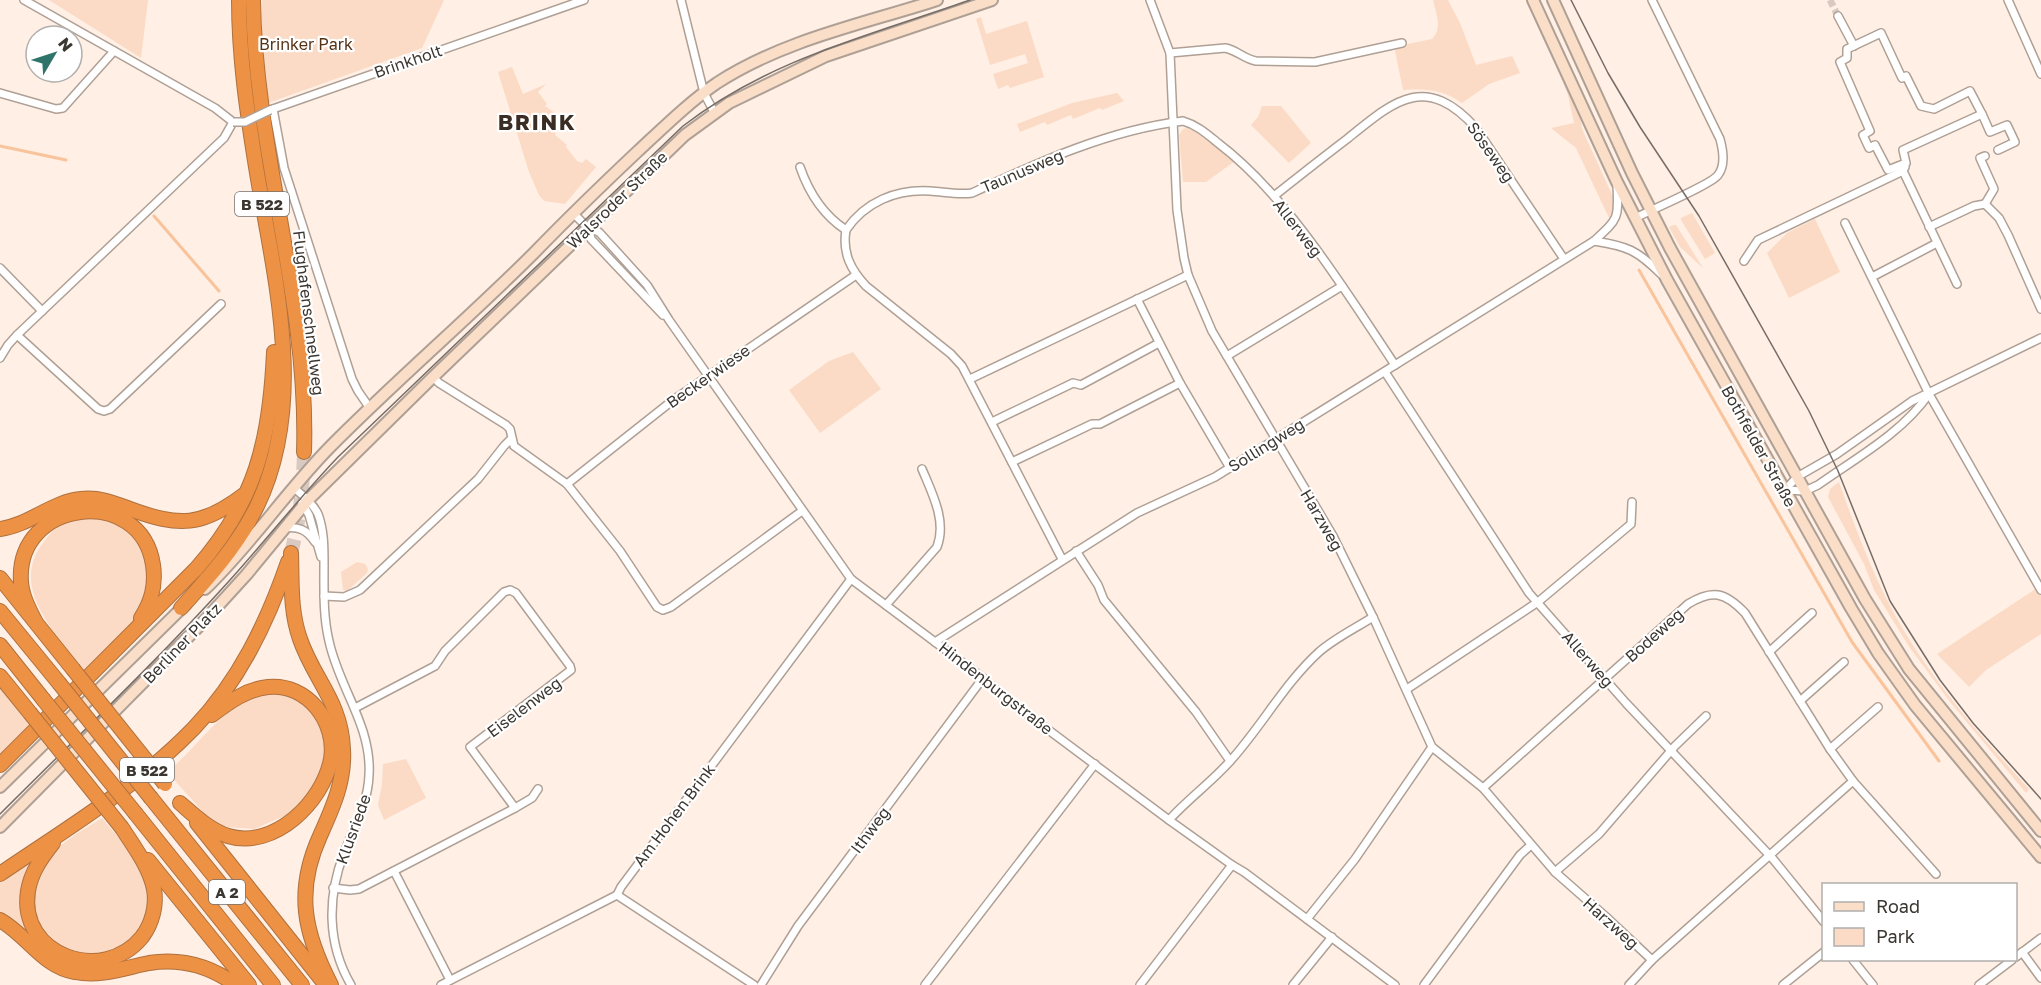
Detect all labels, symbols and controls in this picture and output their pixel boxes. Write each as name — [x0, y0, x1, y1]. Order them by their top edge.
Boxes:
north arrow — [24, 24, 84, 84]
text: N — [54, 34, 77, 56]
park label: Brinker Park — [259, 34, 353, 54]
street label: Brinkholt — [371, 40, 445, 82]
district label: BRINK — [498, 108, 576, 135]
street label: Söseweg — [1463, 118, 1519, 186]
street label: Taunusweg — [978, 145, 1066, 197]
street label: Walsroder Straße — [562, 147, 672, 253]
road number: B 522 — [235, 192, 289, 216]
street label: Allerweg — [1269, 195, 1327, 261]
street label: Flughafenschnellweg — [289, 229, 329, 397]
street label: Beckerwiese — [662, 340, 754, 412]
street label: Bothfelder Straße — [1717, 382, 1801, 510]
street label: Sollingweg — [1224, 414, 1308, 476]
street label: Harzweg — [1296, 486, 1348, 554]
street label: Berliner Platz — [139, 599, 225, 687]
street label: Bodeweg — [1621, 604, 1687, 666]
street label: Allerweg — [1558, 627, 1618, 691]
street label: Hindenburgstraße — [935, 637, 1057, 739]
street label: Eiselenweg — [483, 673, 565, 741]
road number: B 522 — [120, 758, 174, 782]
street label: Am Hohen Brink — [629, 760, 719, 870]
street label: Klusriede — [331, 791, 375, 867]
street label: Ithweg — [846, 803, 894, 857]
road number: A 2 — [209, 880, 245, 904]
legend — [1822, 883, 2017, 961]
street label: Harzweg — [1579, 893, 1643, 953]
text: Road — [1876, 895, 1920, 917]
text: Park — [1876, 925, 1915, 947]

